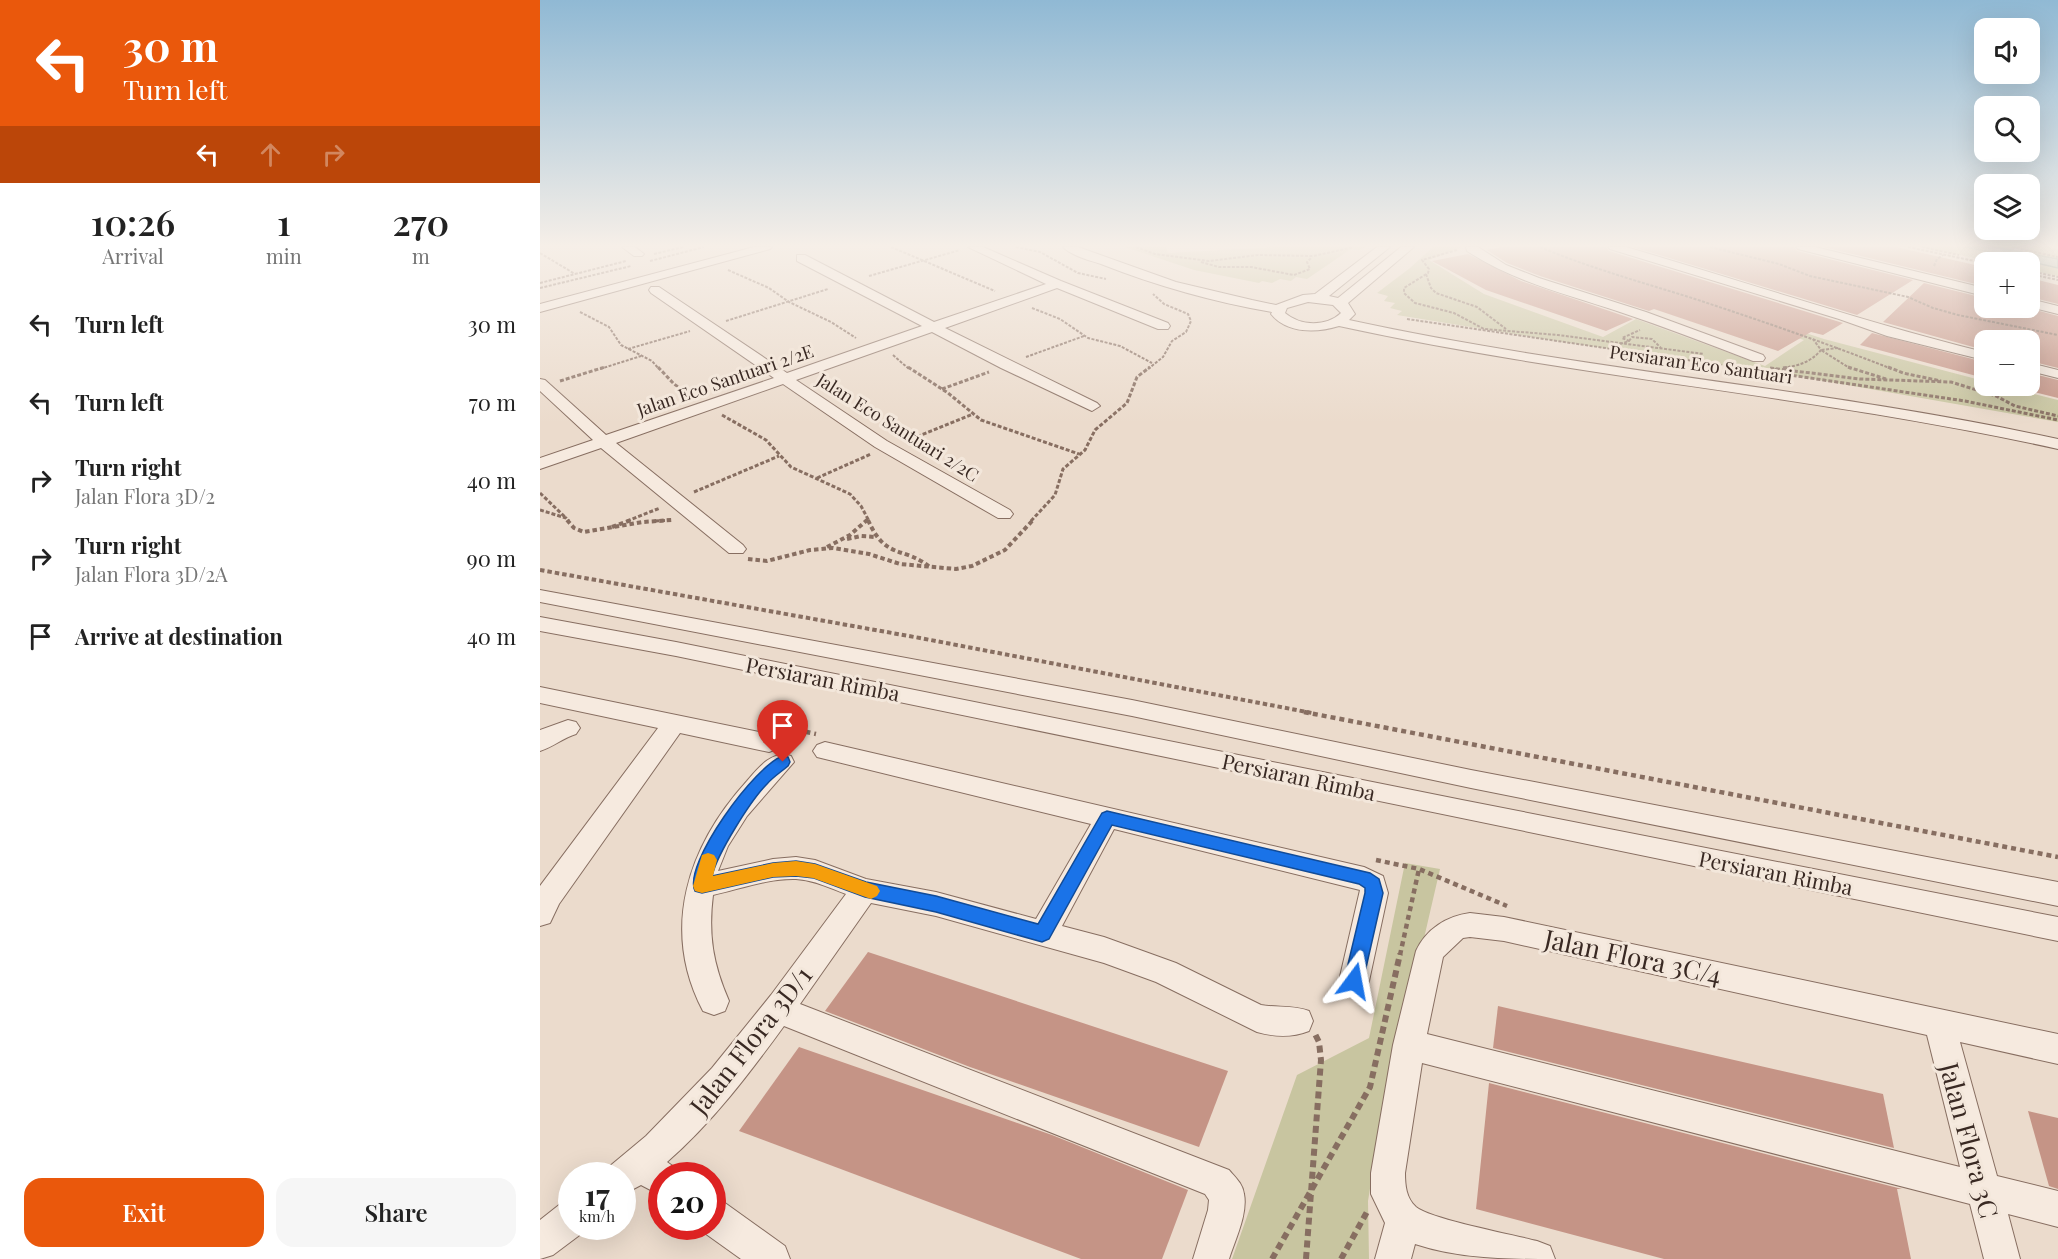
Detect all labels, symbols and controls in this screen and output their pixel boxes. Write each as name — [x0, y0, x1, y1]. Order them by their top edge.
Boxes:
text: 30 m — [123, 17, 218, 73]
map controls — [1974, 18, 2040, 396]
button: sound — [1974, 18, 2040, 84]
icon: left — [24, 24, 102, 102]
text: Turn left — [123, 71, 227, 107]
button: search — [1974, 96, 2040, 162]
icon: left — [191, 138, 224, 171]
icon: ahead — [254, 138, 287, 171]
icon: right — [317, 138, 350, 171]
button: layers — [1974, 174, 2040, 240]
text: 10:26 — [91, 197, 175, 245]
text: 1 — [277, 197, 291, 245]
text: 270 — [392, 197, 449, 245]
text: Arrival — [102, 242, 164, 269]
text: min — [266, 242, 302, 269]
text: m — [412, 242, 430, 269]
button: + — [1974, 252, 2040, 318]
icon: left — [24, 308, 57, 341]
text: Turn left — [75, 309, 164, 339]
text: 30 m — [468, 309, 516, 339]
button: − — [1974, 330, 2040, 396]
street label: Jalan Eco Santuari 2/2E — [632, 338, 817, 422]
street label: Persiaran Eco Santuari — [1608, 339, 1794, 389]
street label: Jalan Eco Santuari 2/2C — [812, 367, 984, 487]
icon: left — [24, 386, 57, 419]
text: Turn left — [75, 387, 164, 417]
text: 70 m — [469, 387, 516, 417]
text: Turn right — [75, 452, 181, 482]
icon: right — [24, 464, 57, 497]
text: 40 m — [467, 465, 516, 495]
text: Jalan Flora 3D/2 — [75, 482, 215, 509]
text: Turn right — [75, 530, 181, 560]
icon: right — [24, 542, 57, 575]
text: 90 m — [467, 543, 516, 573]
text: Jalan Flora 3D/2A — [75, 560, 228, 587]
icon: arrive — [24, 620, 57, 653]
text: Arrive at destination — [75, 621, 283, 651]
text: 40 m — [467, 621, 516, 651]
street label: Persiaran Rimba — [744, 649, 903, 707]
pin — [757, 700, 808, 762]
icon: arrive — [766, 709, 799, 742]
street label: Persiaran Rimba — [1220, 746, 1379, 806]
street label: Persiaran Rimba — [1697, 843, 1856, 901]
street label: Jalan Flora 3C/4 — [1540, 920, 1725, 992]
position arrow — [1322, 949, 1386, 1013]
street label: Jalan Flora 3D/1 — [680, 958, 819, 1122]
street label: Jalan Flora 3C — [1932, 1057, 2008, 1222]
speed limit sign: 20 — [648, 1162, 726, 1240]
text: 17 — [584, 1174, 610, 1214]
button: Exit — [24, 1178, 264, 1247]
button: Share — [276, 1178, 516, 1247]
text: km/h — [579, 1206, 615, 1226]

